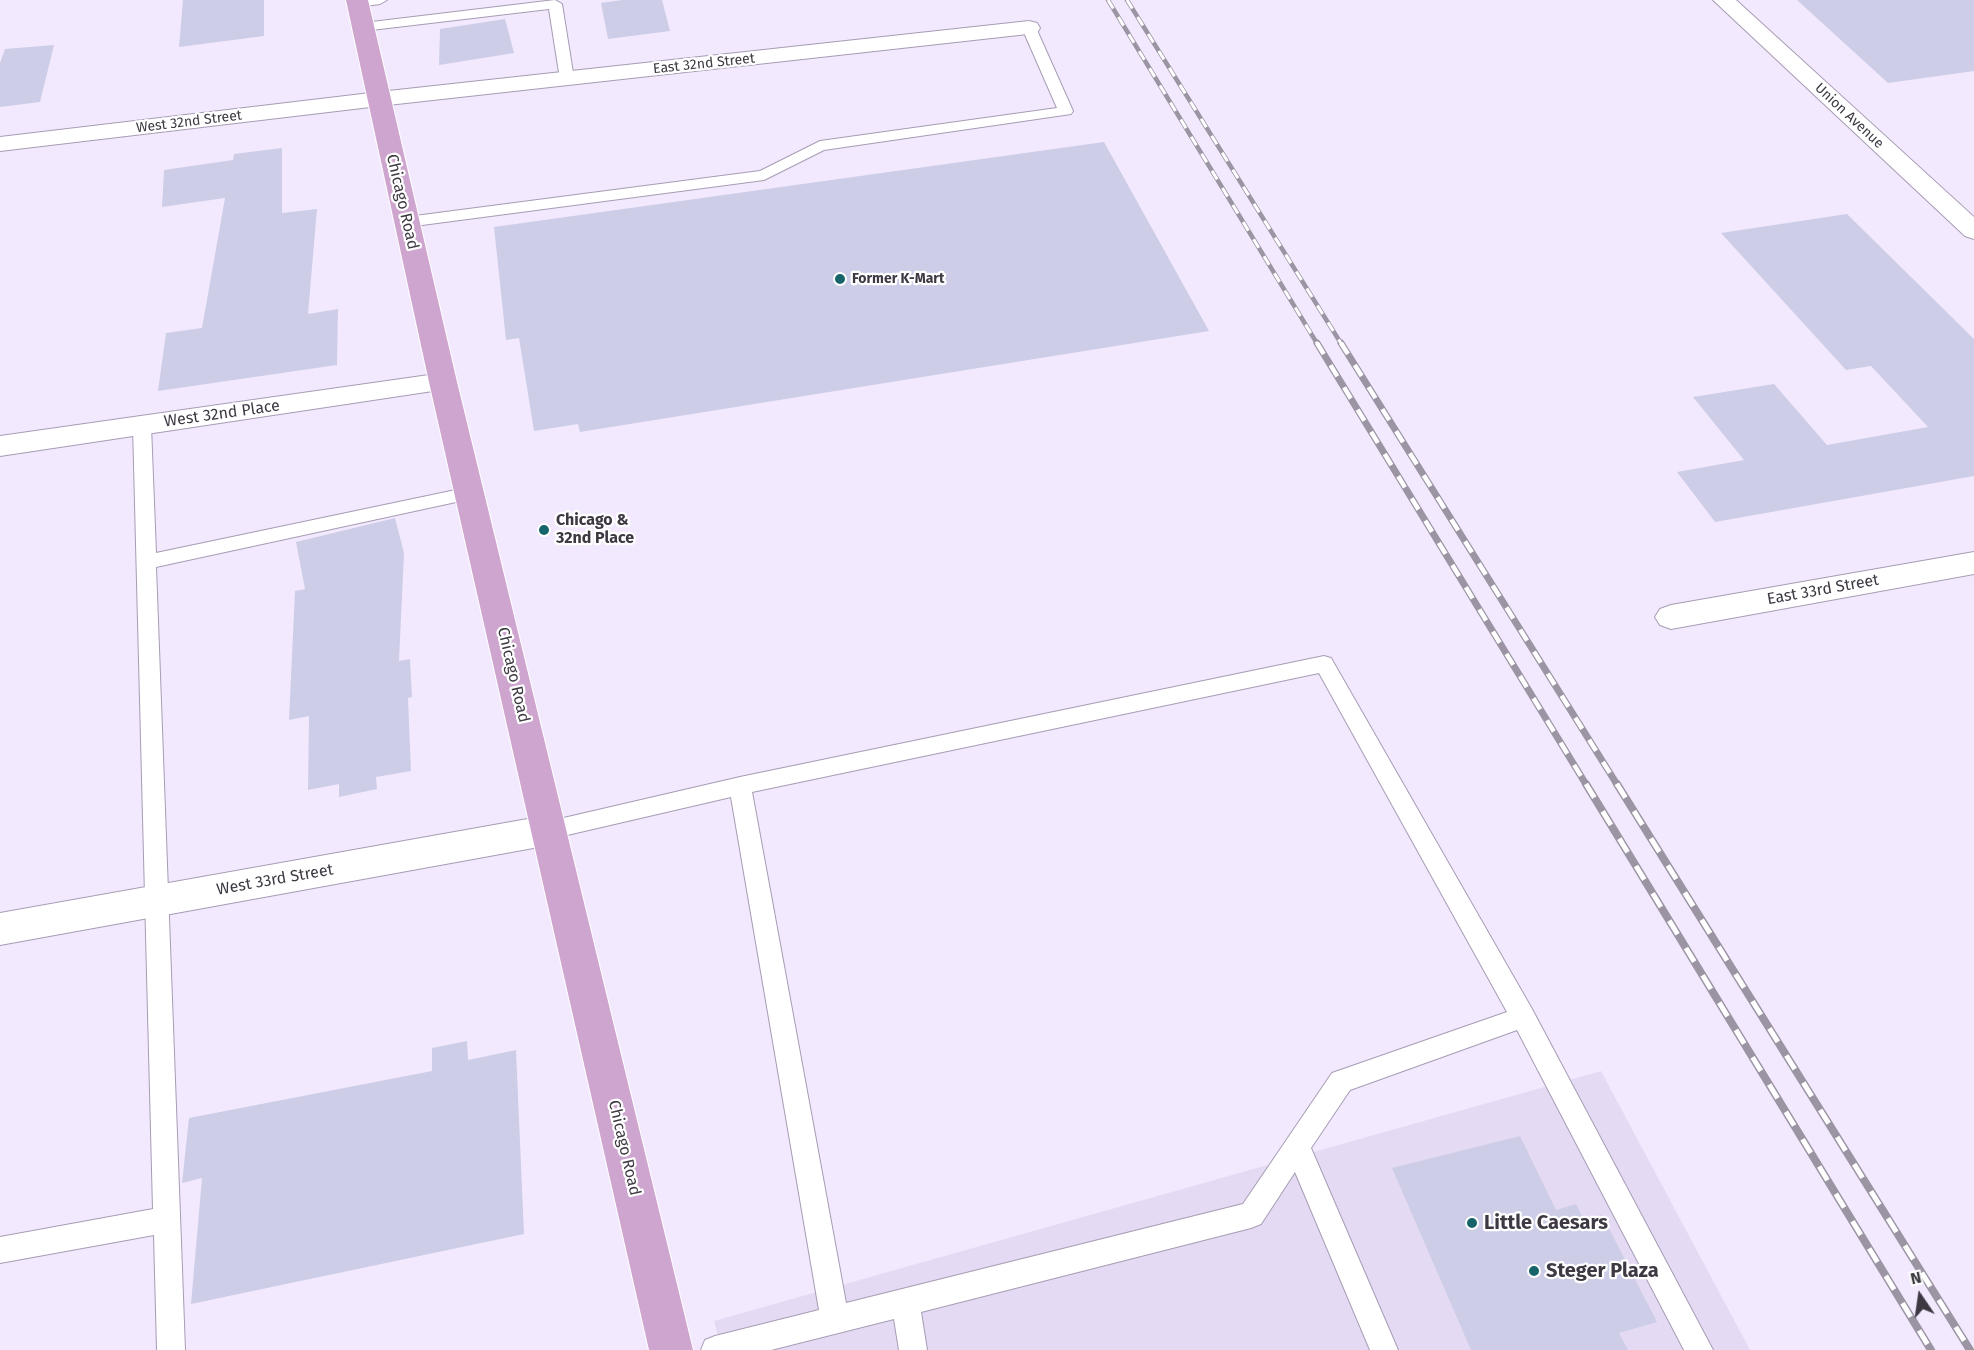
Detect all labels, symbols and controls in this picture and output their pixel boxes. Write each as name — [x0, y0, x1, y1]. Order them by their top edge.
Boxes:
street label: East 32nd Street — [652, 50, 756, 78]
street label: Union Avenue — [1811, 80, 1887, 152]
street label: West 32nd Street — [135, 107, 243, 137]
street label: Chicago Road — [382, 152, 422, 252]
place label: Former K-Mart — [852, 271, 944, 287]
marker: Former K-Mart — [833, 272, 847, 286]
street label: West 32nd Place — [163, 396, 281, 432]
place label: Chicago & 32nd Place — [556, 511, 634, 549]
marker: Chicago & 32nd Place — [537, 523, 551, 537]
street label: East 33rd Street — [1766, 571, 1880, 609]
street label: Chicago Road — [493, 625, 533, 725]
street label: West 33rd Street — [215, 860, 335, 900]
street label: Chicago Road — [604, 1098, 644, 1198]
place label: Little Caesars — [1484, 1211, 1608, 1235]
marker: Little Caesars — [1465, 1216, 1479, 1230]
place label: Steger Plaza — [1546, 1259, 1659, 1283]
marker: Steger Plaza — [1527, 1264, 1541, 1278]
north arrow — [1890, 1266, 1950, 1326]
text: N — [1909, 1268, 1923, 1288]

